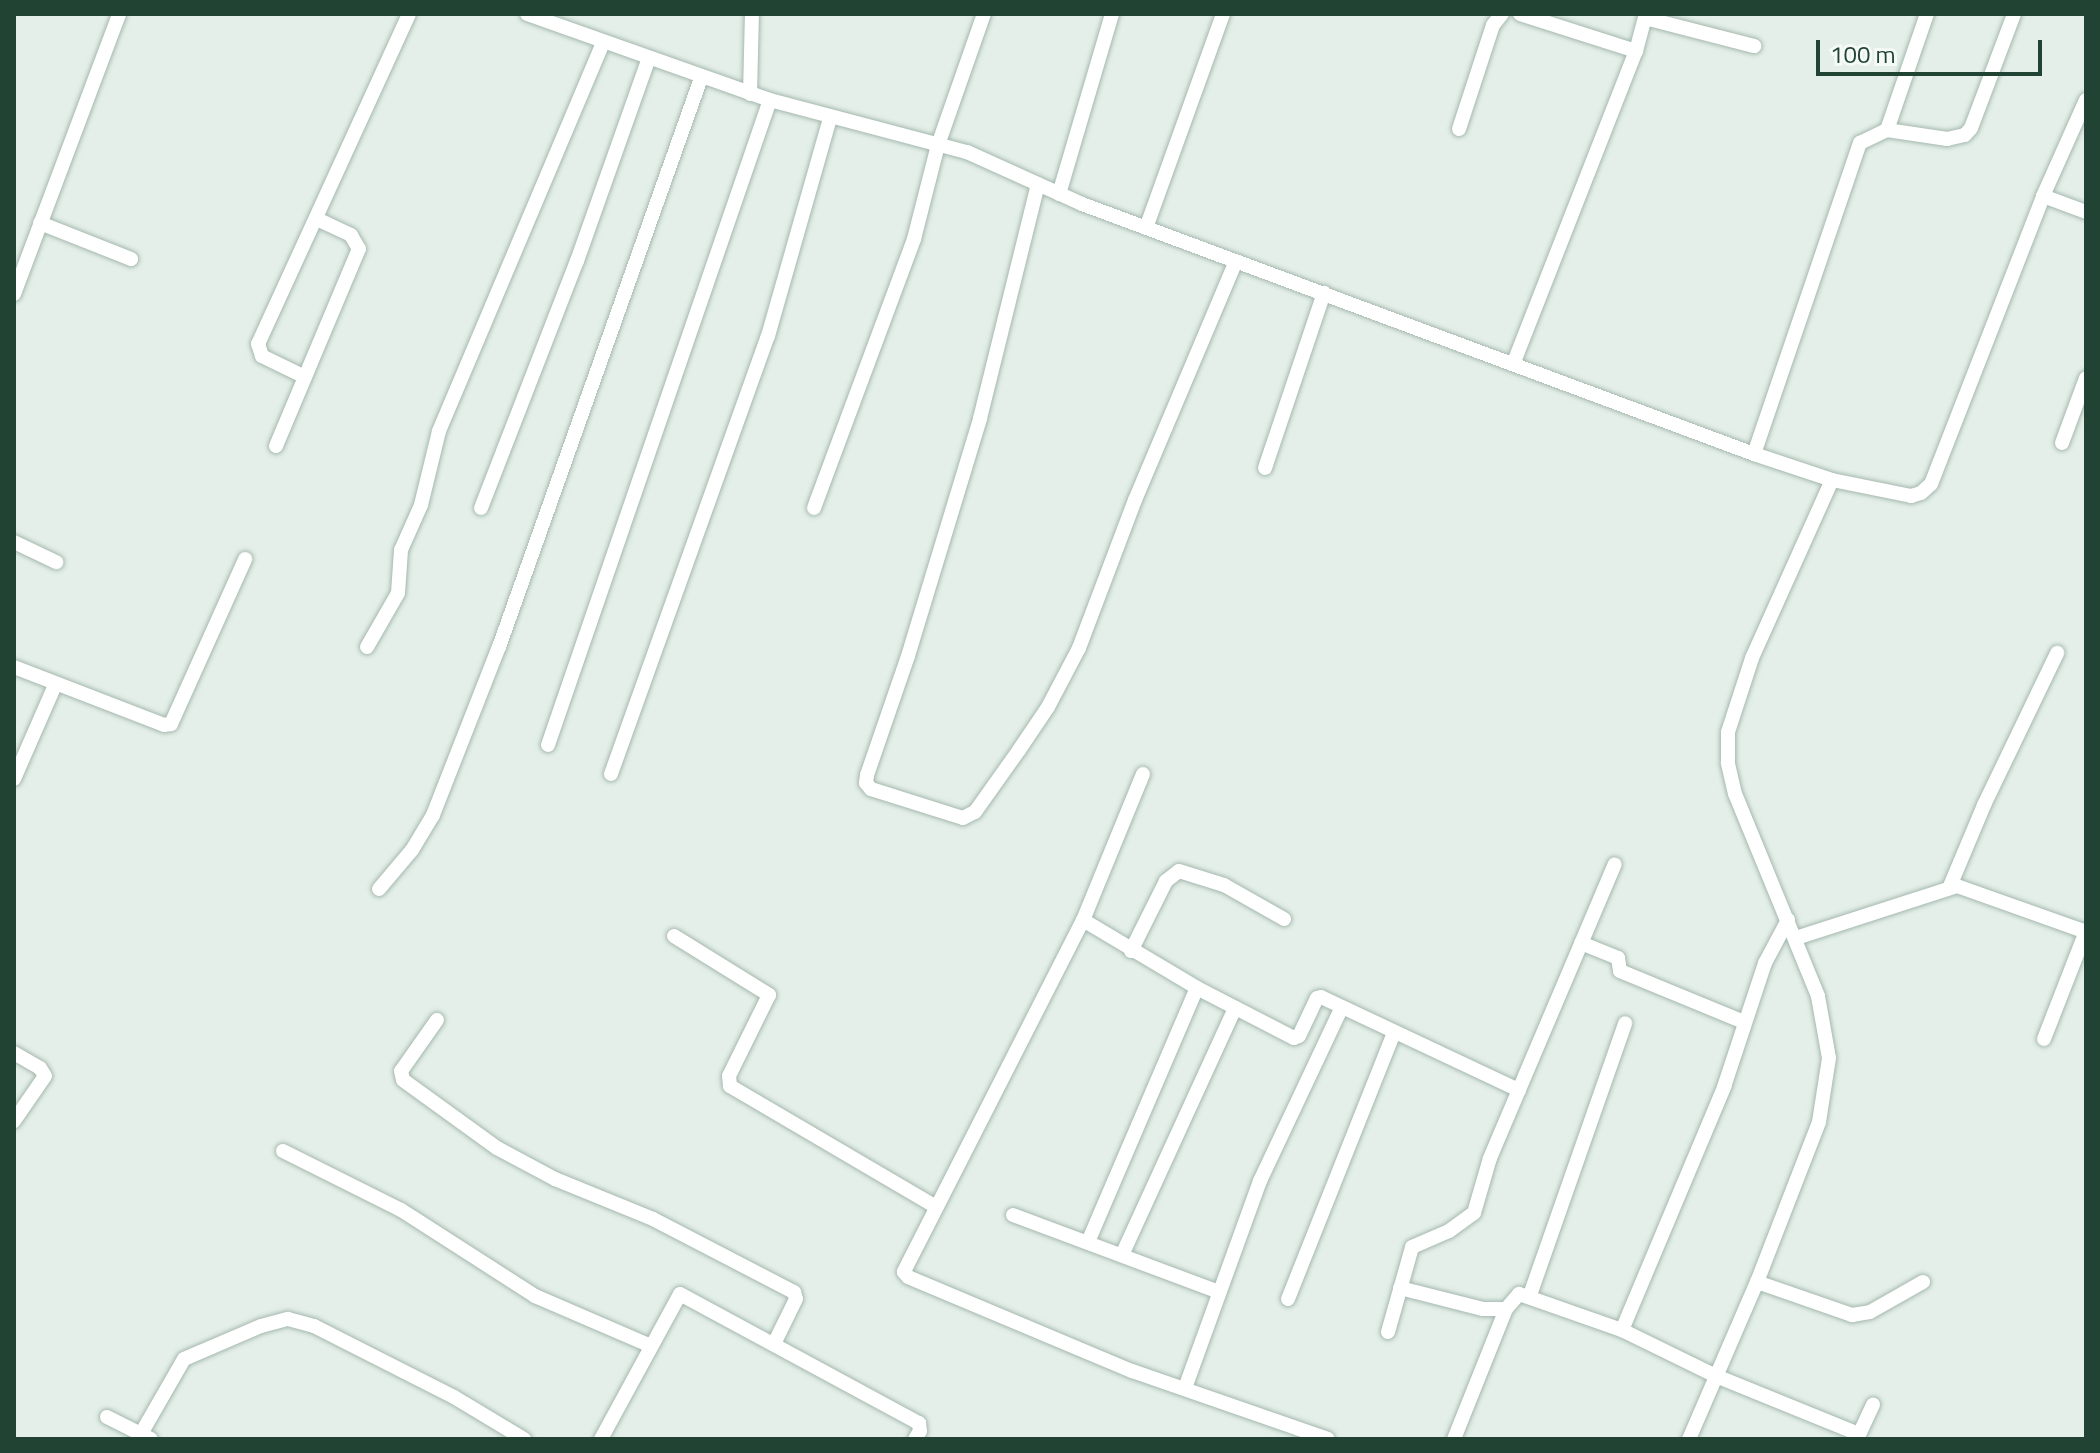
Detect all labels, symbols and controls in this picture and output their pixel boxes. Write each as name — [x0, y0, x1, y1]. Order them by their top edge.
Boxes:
scale bar — [1820, 24, 2046, 74]
text: 100 m — [1830, 36, 1896, 72]

